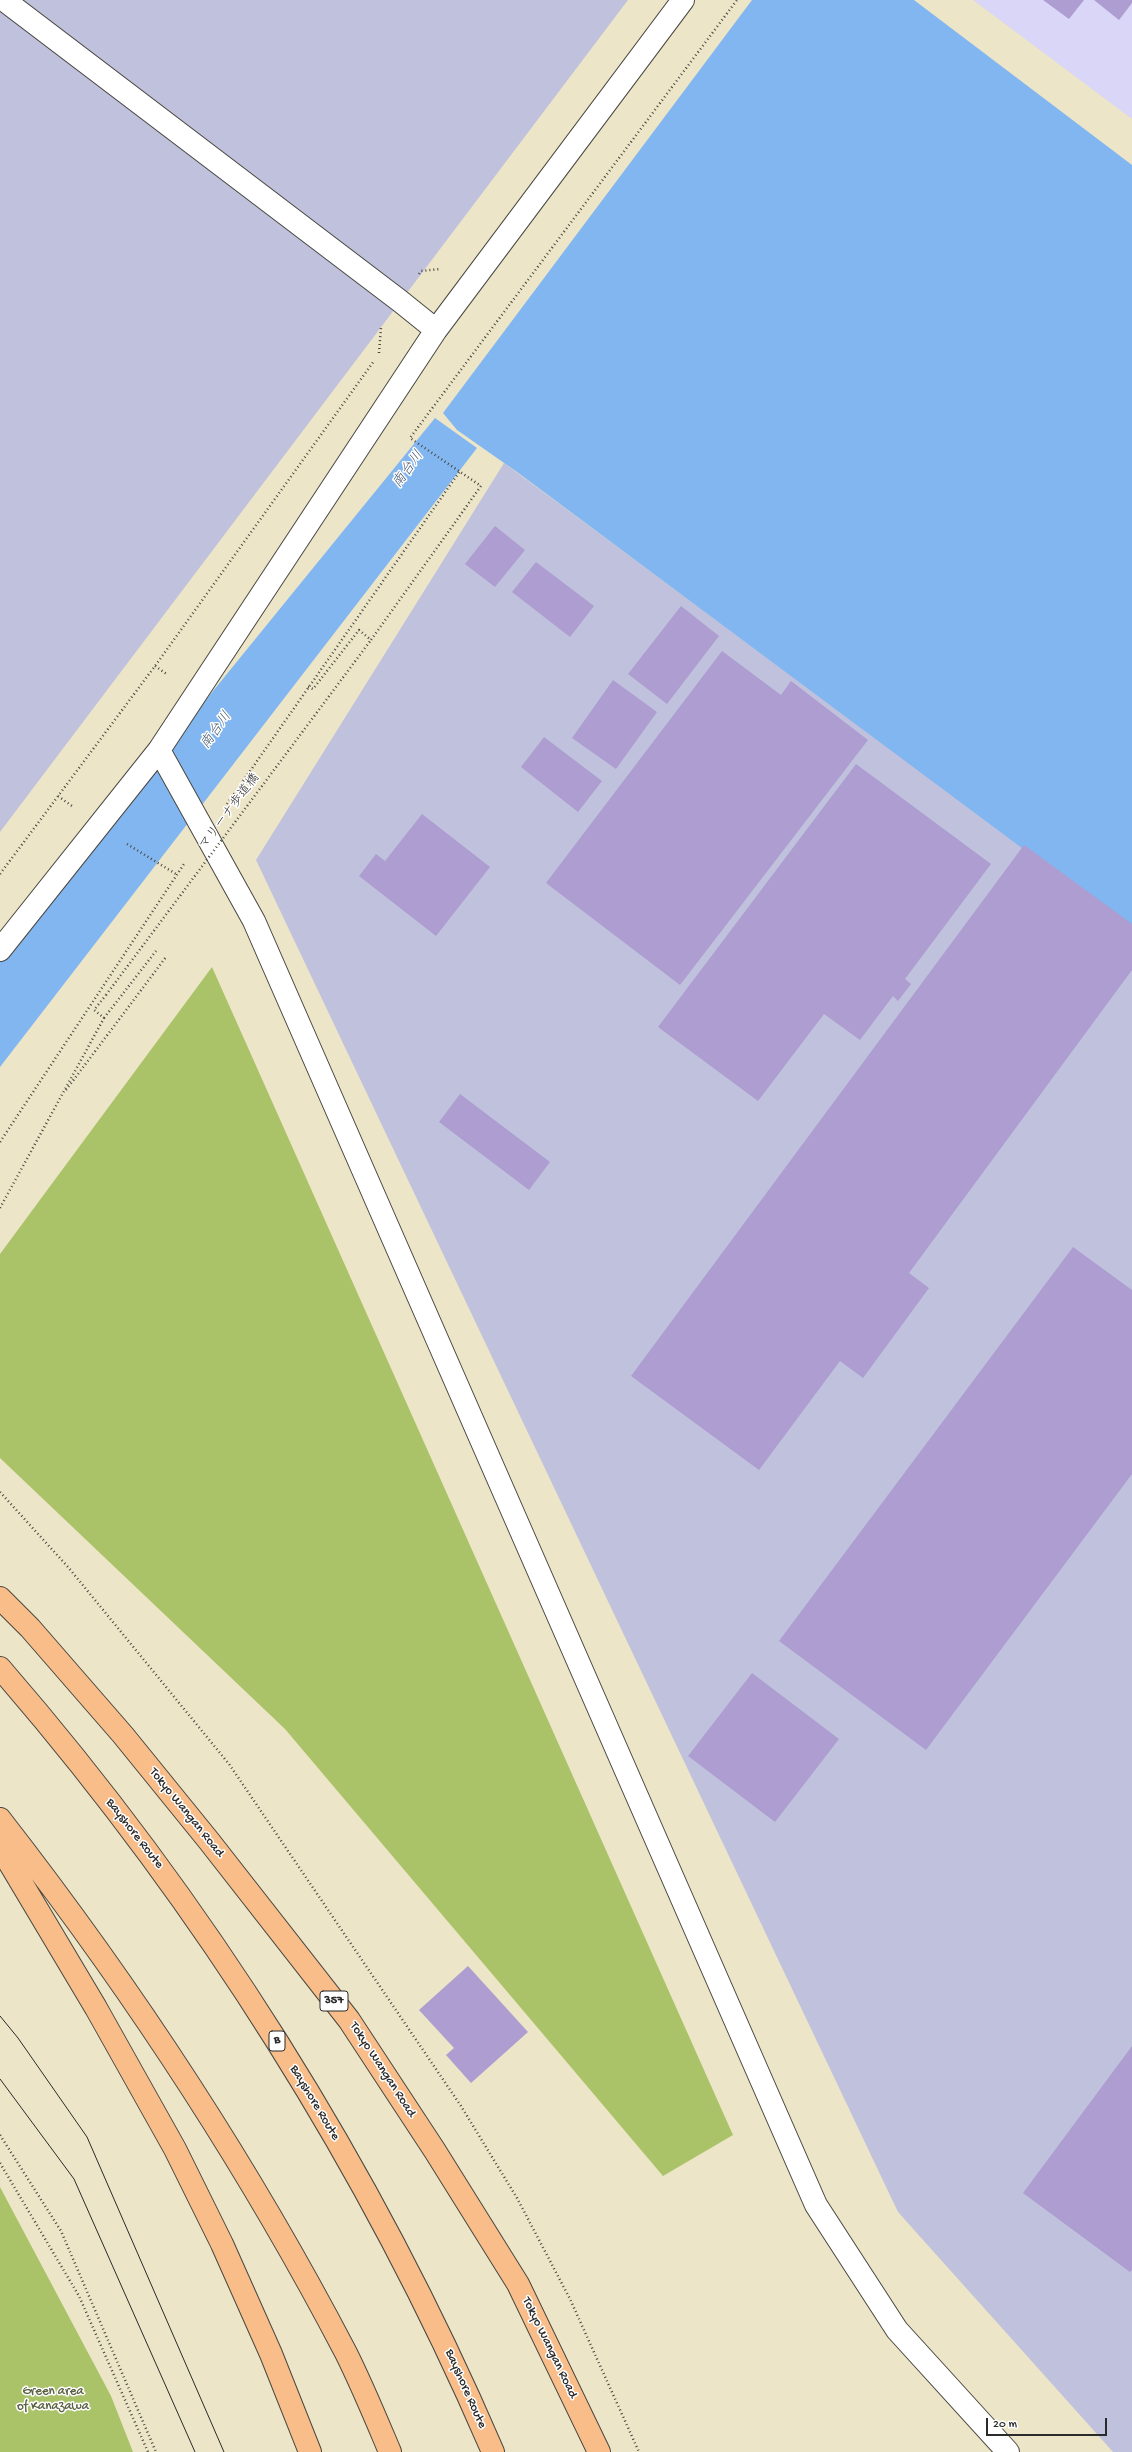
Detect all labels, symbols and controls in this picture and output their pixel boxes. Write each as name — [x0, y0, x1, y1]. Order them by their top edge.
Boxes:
water label: 南台川 — [390, 448, 428, 492]
water label: 南台川 — [198, 709, 236, 753]
street label: マリーナ歩道橋 — [196, 771, 264, 853]
street label: Tokyo Wangan Road — [145, 1765, 227, 1861]
street label: Bayshore Route — [102, 1796, 166, 1872]
road number: 357 — [320, 1991, 348, 2011]
street label: Tokyo Wangan Road — [345, 2019, 419, 2121]
road number: B — [269, 2031, 285, 2051]
street label: Bayshore Route — [285, 2063, 343, 2143]
street label: Tokyo Wangan Road — [518, 2295, 580, 2401]
street label: Bayshore Route — [441, 2347, 489, 2431]
park label: Green area of Kanazawa — [17, 2384, 89, 2415]
scale bar — [988, 2410, 1109, 2436]
text: 20 m — [993, 2418, 1017, 2432]

